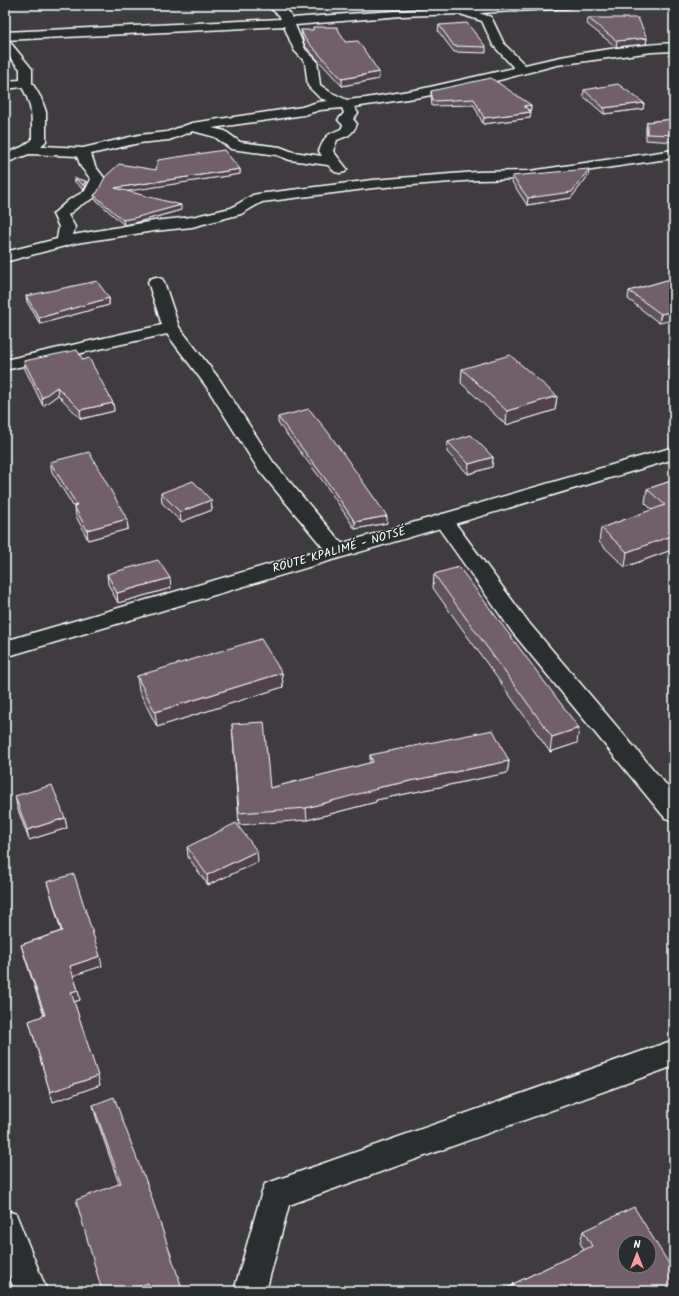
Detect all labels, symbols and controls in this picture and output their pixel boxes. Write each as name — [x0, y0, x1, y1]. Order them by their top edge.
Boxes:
street label: ROUTE KPALIMÉ - NOTSÉ — [270, 522, 409, 578]
north arrow — [617, 1234, 657, 1274]
text: N — [634, 1236, 641, 1254]

